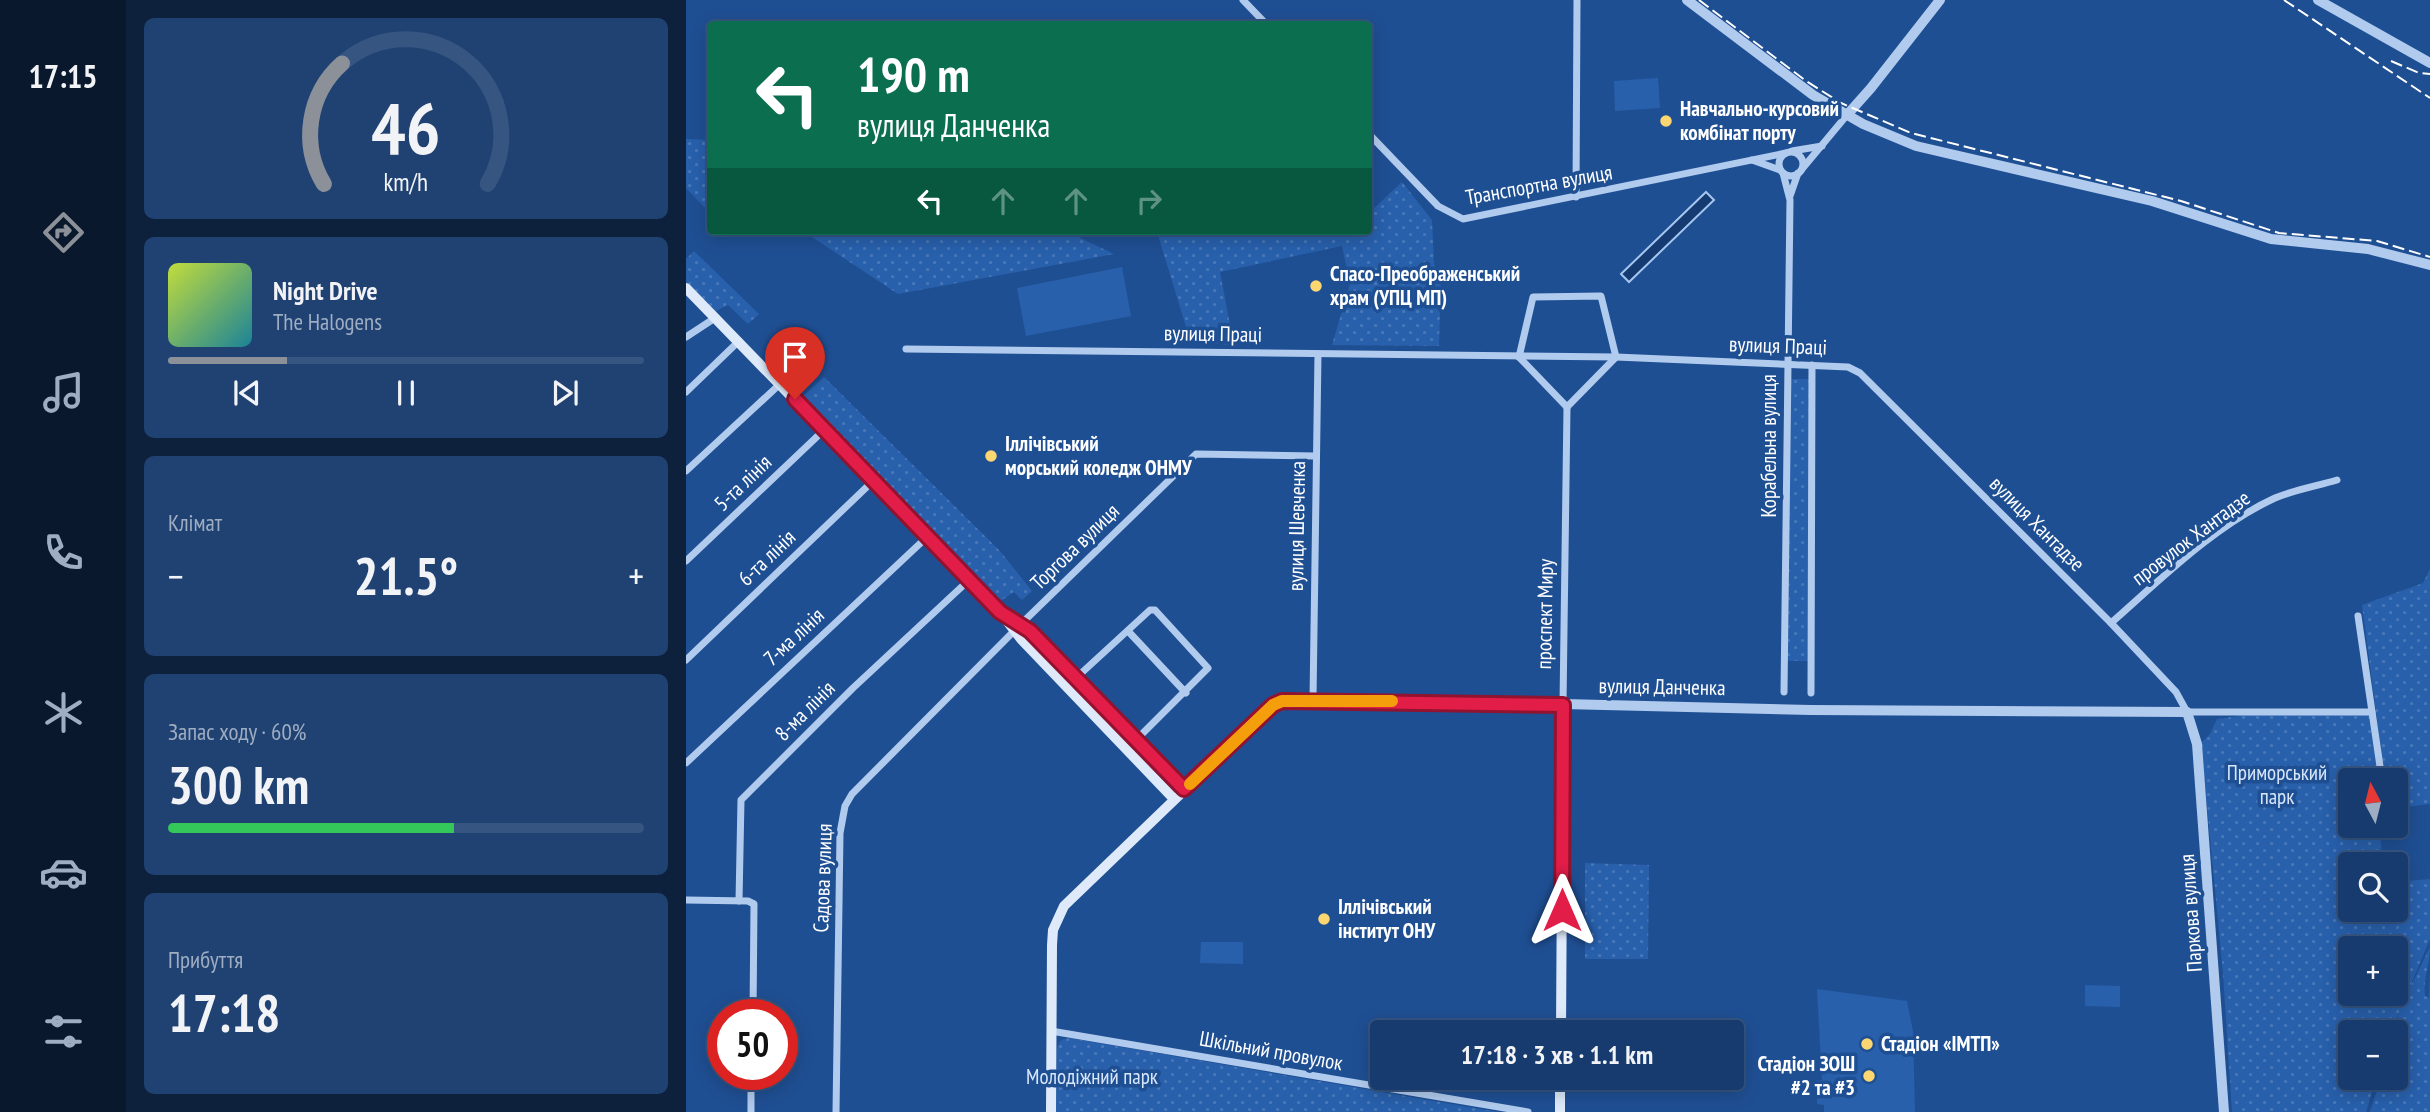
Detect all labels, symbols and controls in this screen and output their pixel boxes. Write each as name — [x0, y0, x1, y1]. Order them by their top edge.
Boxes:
text: 190 m — [857, 42, 970, 106]
icon: left — [742, 49, 833, 140]
text: 17:15 — [28, 55, 98, 97]
text: 46 — [371, 81, 441, 175]
place label: Навчально-курсовий комбінат порту — [1680, 95, 1839, 146]
text: вулиця Данченка — [857, 104, 1050, 146]
marker: Навчально-курсовий комбінат порту — [1658, 113, 1674, 129]
street label: Транспортна вулиця — [1463, 158, 1614, 211]
text: km/h — [384, 166, 428, 198]
icon: left — [911, 182, 949, 220]
icon: ahead — [984, 182, 1022, 220]
icon: ahead — [1057, 182, 1095, 220]
icon: right — [1130, 182, 1168, 220]
icon: directions — [39, 208, 88, 257]
place label: Спасо-Преображенський храм (УПЦ МП) — [1330, 260, 1520, 311]
text: Night Drive — [273, 274, 378, 307]
marker: Спасо-Преображенський храм (УПЦ МП) — [1308, 278, 1324, 294]
text: The Halogens — [273, 307, 382, 336]
street label: вулиця Праці — [1164, 319, 1262, 348]
pin — [765, 327, 825, 399]
street label: вулиця Праці — [1729, 330, 1828, 361]
icon: arrive — [776, 338, 814, 376]
icon: music — [39, 368, 88, 417]
icon: previous — [228, 374, 266, 412]
icon: pause — [387, 374, 425, 412]
icon: next — [546, 374, 584, 412]
street label: Корабельна вулиця — [1755, 374, 1782, 518]
place label: Іллічівський морський коледж ОНМУ — [1005, 430, 1193, 481]
marker: Іллічівський морський коледж ОНМУ — [983, 448, 999, 464]
street label: 5-та лінія — [708, 449, 777, 517]
street label: вулиця Шевченка — [1282, 461, 1311, 591]
street label: вулиця Хантадзе — [1984, 470, 2091, 577]
street label: провулок Хантадзе — [2126, 484, 2255, 591]
street label: Торгова вулиця — [1025, 498, 1125, 596]
text: Клімат — [168, 508, 222, 537]
street label: 6-та лінія — [732, 524, 801, 592]
icon: phone — [39, 528, 88, 577]
text: 21.5° — [354, 542, 458, 609]
text: − — [168, 551, 184, 600]
text: + — [628, 551, 644, 600]
street label: проспект Миру — [1530, 558, 1559, 670]
street label: 7-ма лінія — [758, 602, 830, 671]
street label: вулиця Данченка — [1598, 672, 1726, 701]
street label: 8-ма лінія — [769, 675, 840, 746]
icon: climate — [39, 688, 88, 737]
text: Запас ходу · 60% — [168, 717, 306, 746]
text: 300 km — [168, 751, 309, 818]
park label: Приморський парк — [2227, 759, 2327, 810]
north arrow — [2338, 768, 2408, 838]
map controls — [2338, 768, 2408, 1090]
street label: Садова вулиця — [807, 823, 838, 933]
icon: car — [39, 848, 88, 897]
button: search — [2338, 852, 2408, 922]
street label: Паркова вулиця — [2173, 853, 2208, 973]
position arrow — [1525, 873, 1599, 947]
place label: Іллічівський інститут ОНУ — [1338, 893, 1436, 944]
marker: Іллічівський інститут ОНУ — [1316, 911, 1332, 927]
button: + — [2338, 936, 2408, 1006]
text: Прибуття — [168, 945, 243, 974]
text: 17:18 — [168, 979, 280, 1046]
speed limit sign: 50 — [707, 999, 798, 1090]
icon: filters — [39, 1007, 88, 1056]
button: − — [2338, 1020, 2408, 1090]
street label: Шкільний провулок — [1197, 1025, 1345, 1076]
place label: Стадіон «ІМТП» — [1881, 1030, 2000, 1057]
marker: Стадіон «ІМТП» — [1859, 1036, 1875, 1052]
text: 17:18 · 3 хв · 1.1 km — [1461, 1038, 1653, 1071]
place label: Стадіон ЗОШ #2 та #3 — [1757, 1050, 1855, 1101]
park label: Молодіжний парк — [1026, 1063, 1158, 1090]
marker: Стадіон ЗОШ #2 та #3 — [1861, 1068, 1877, 1084]

